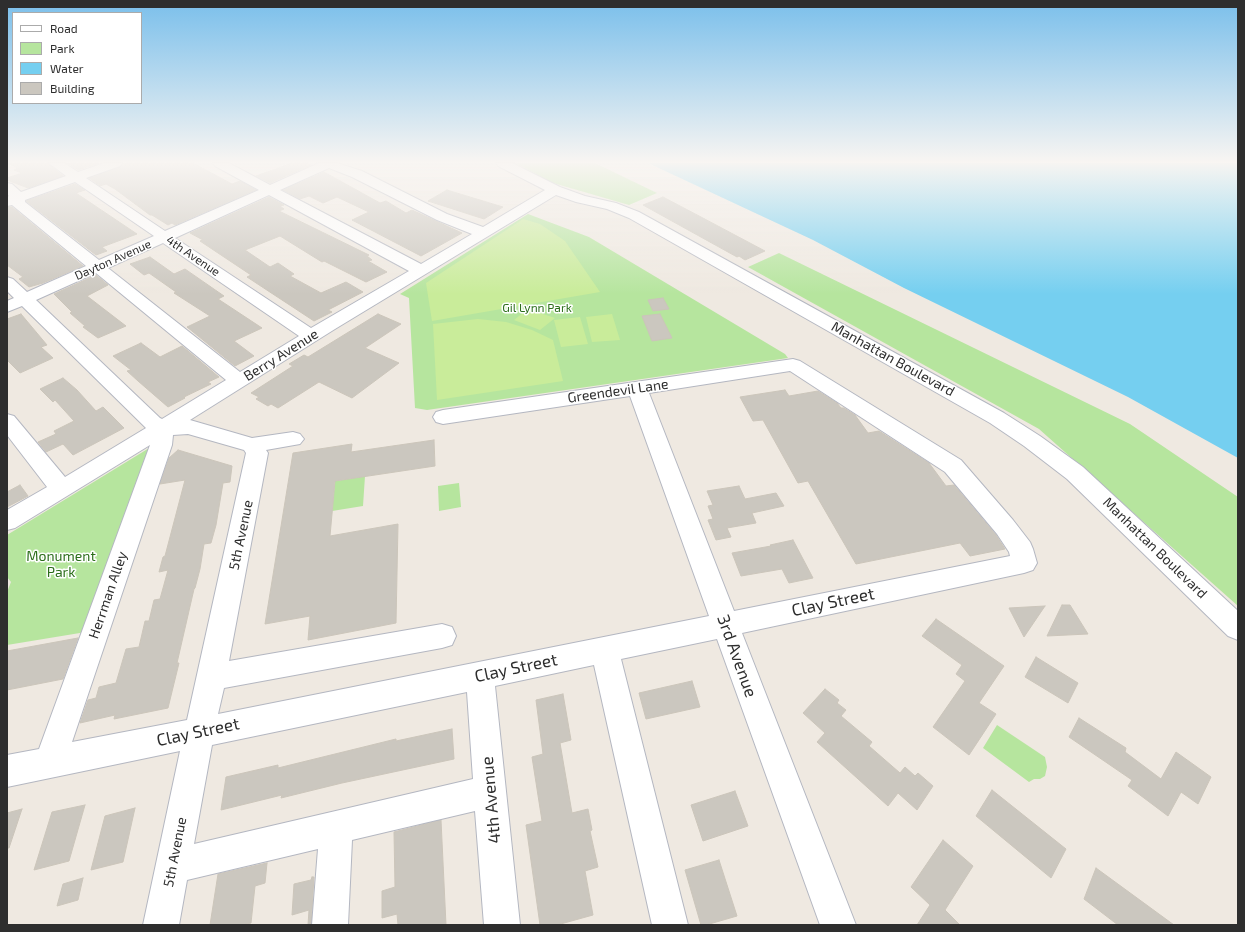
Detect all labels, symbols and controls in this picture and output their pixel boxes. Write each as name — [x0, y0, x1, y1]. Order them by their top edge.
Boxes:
legend — [12, 12, 142, 104]
text: Road — [50, 21, 78, 35]
text: Park — [50, 41, 75, 55]
text: Water — [50, 61, 84, 75]
text: Building — [50, 81, 94, 95]
street label: 4th Avenue — [163, 233, 223, 279]
street label: Dayton Avenue — [73, 237, 153, 283]
park label: Gil Lynn Park — [502, 301, 572, 315]
street label: Manhattan Boulevard — [828, 318, 958, 400]
street label: Berry Avenue — [241, 325, 321, 385]
street label: Greendevil Lane — [567, 376, 669, 406]
street label: Manhattan Boulevard — [1099, 494, 1211, 602]
street label: 5th Avenue — [225, 499, 257, 571]
park label: Monument Park — [26, 548, 96, 580]
street label: Herrman Alley — [85, 549, 131, 641]
street label: Clay Street — [790, 583, 876, 621]
street label: 3rd Avenue — [713, 612, 761, 700]
street label: Clay Street — [473, 649, 559, 687]
street label: Clay Street — [155, 713, 241, 751]
street label: 4th Avenue — [477, 755, 505, 845]
street label: 5th Avenue — [160, 816, 190, 888]

